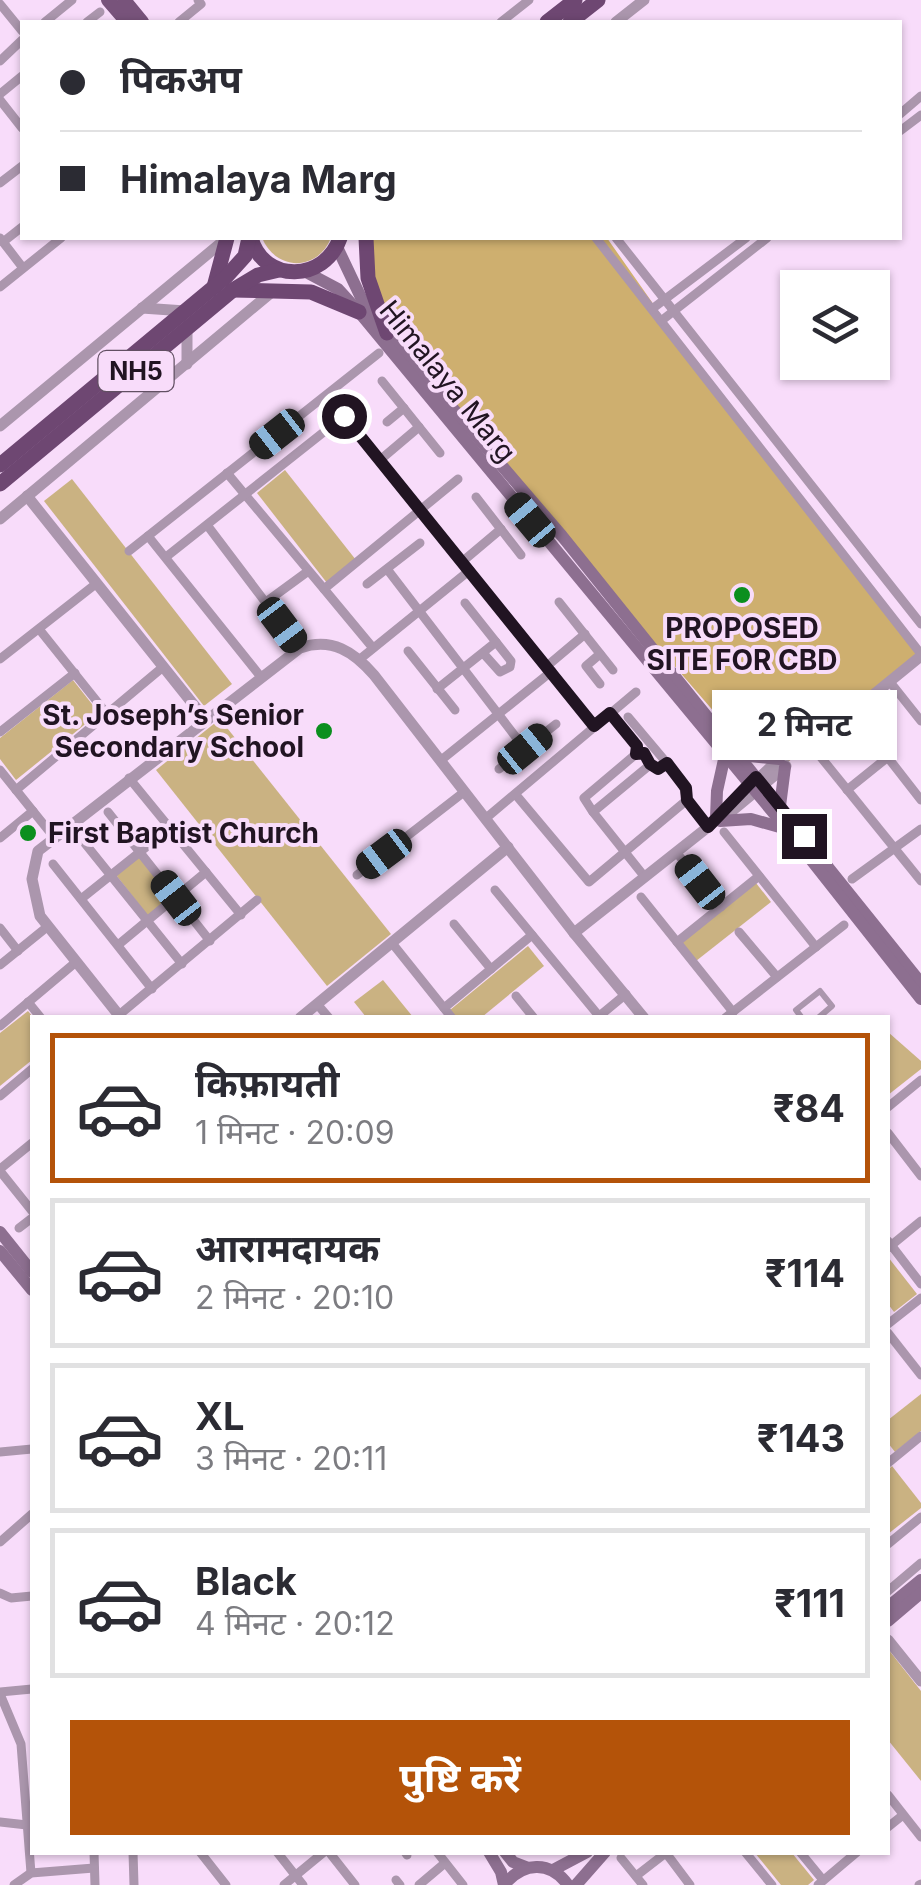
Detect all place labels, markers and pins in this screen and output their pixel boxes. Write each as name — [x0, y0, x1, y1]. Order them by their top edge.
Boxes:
marker: PROPOSED SITE FOR CBD — [731, 584, 753, 606]
place label: PROPOSED SITE FOR CBD — [646, 611, 838, 677]
place label: St. Joseph’s Senior Secondary School — [42, 698, 304, 764]
marker: St. Joseph’s Senior Secondary School — [313, 720, 335, 742]
place label: First Baptist Church — [48, 816, 319, 850]
marker: First Baptist Church — [17, 822, 39, 844]

